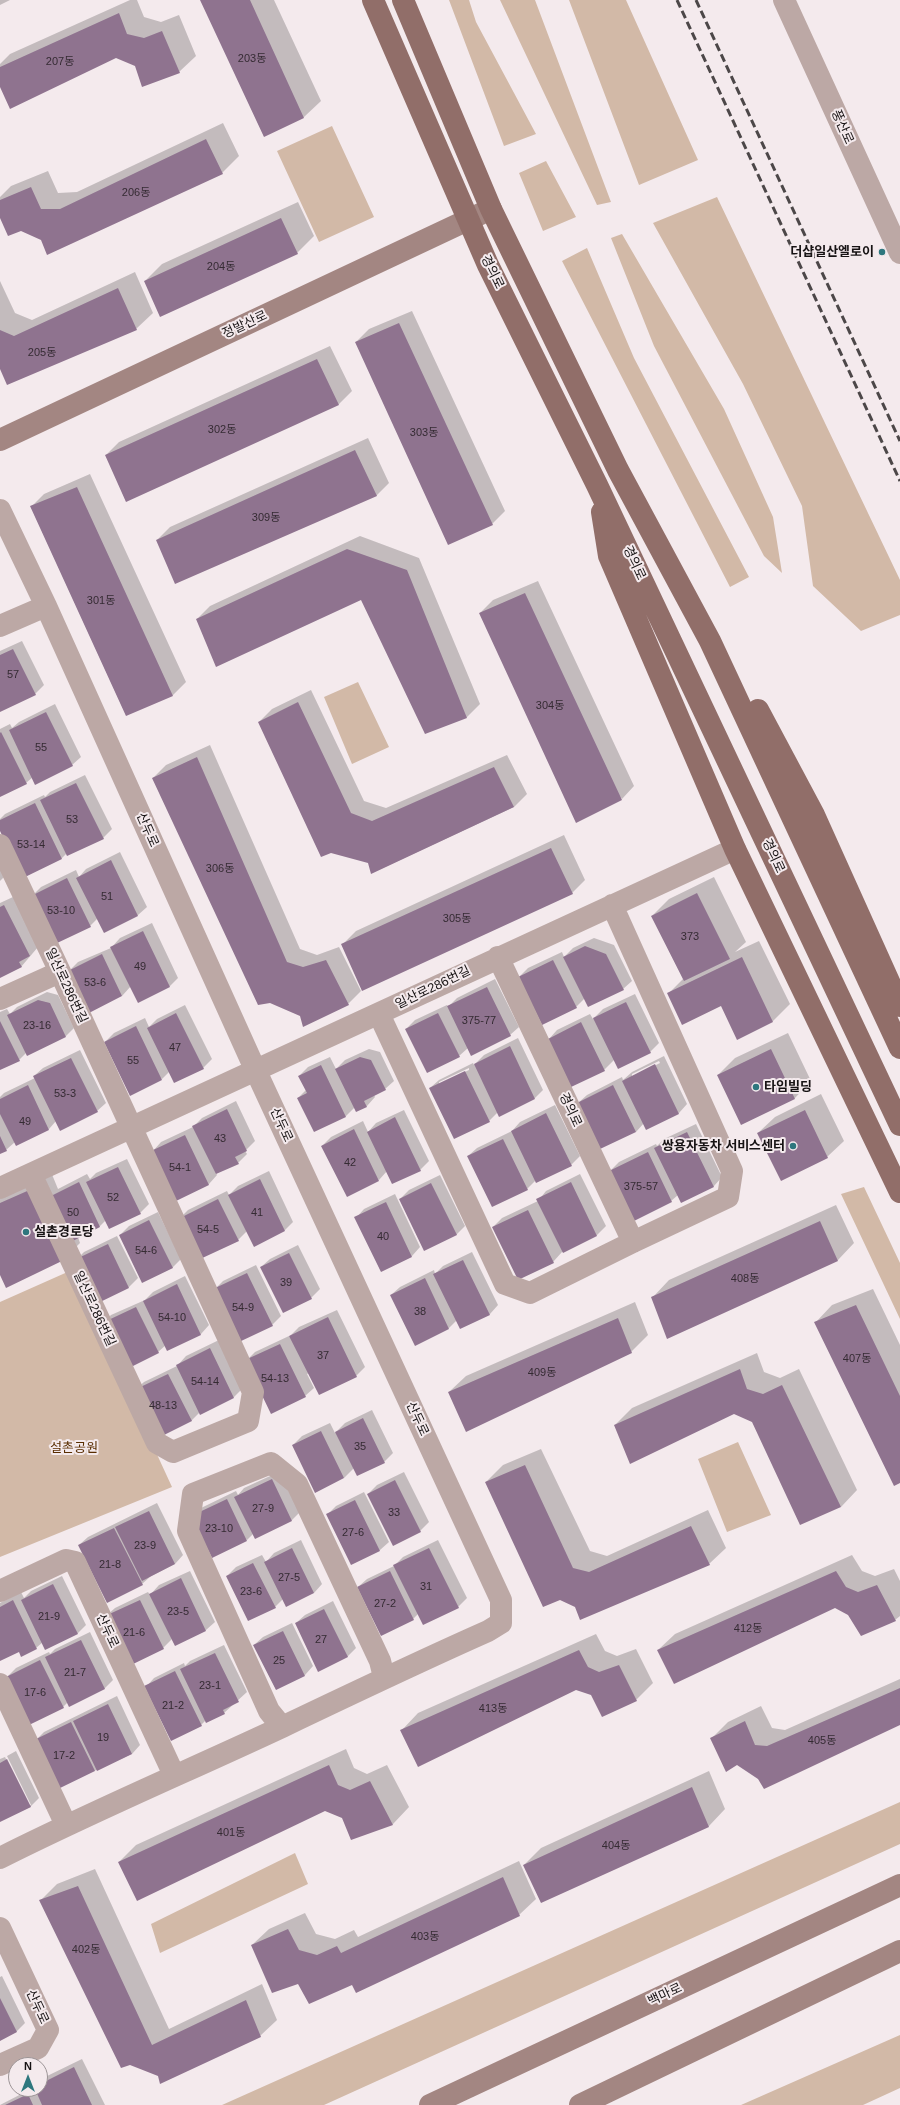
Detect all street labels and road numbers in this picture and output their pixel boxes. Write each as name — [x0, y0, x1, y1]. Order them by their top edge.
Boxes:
street label: 풍산로 — [828, 107, 856, 147]
street label: 경의로 — [477, 252, 507, 292]
street label: 정발산로 — [220, 308, 270, 342]
street label: 경의로 — [619, 543, 649, 583]
street label: 산두로 — [133, 810, 161, 850]
street label: 경의로 — [758, 836, 788, 876]
street label: 일산로286번길 — [42, 946, 90, 1026]
street label: 일산로286번길 — [393, 963, 473, 1013]
street label: 경의로 — [555, 1090, 585, 1130]
street label: 산두로 — [266, 1105, 296, 1145]
street label: 일산로286번길 — [70, 1269, 118, 1349]
street label: 산두로 — [402, 1399, 432, 1439]
street label: 산두로 — [92, 1611, 122, 1651]
street label: 백마로 — [645, 1980, 685, 2010]
street label: 산두로 — [22, 1987, 52, 2027]

